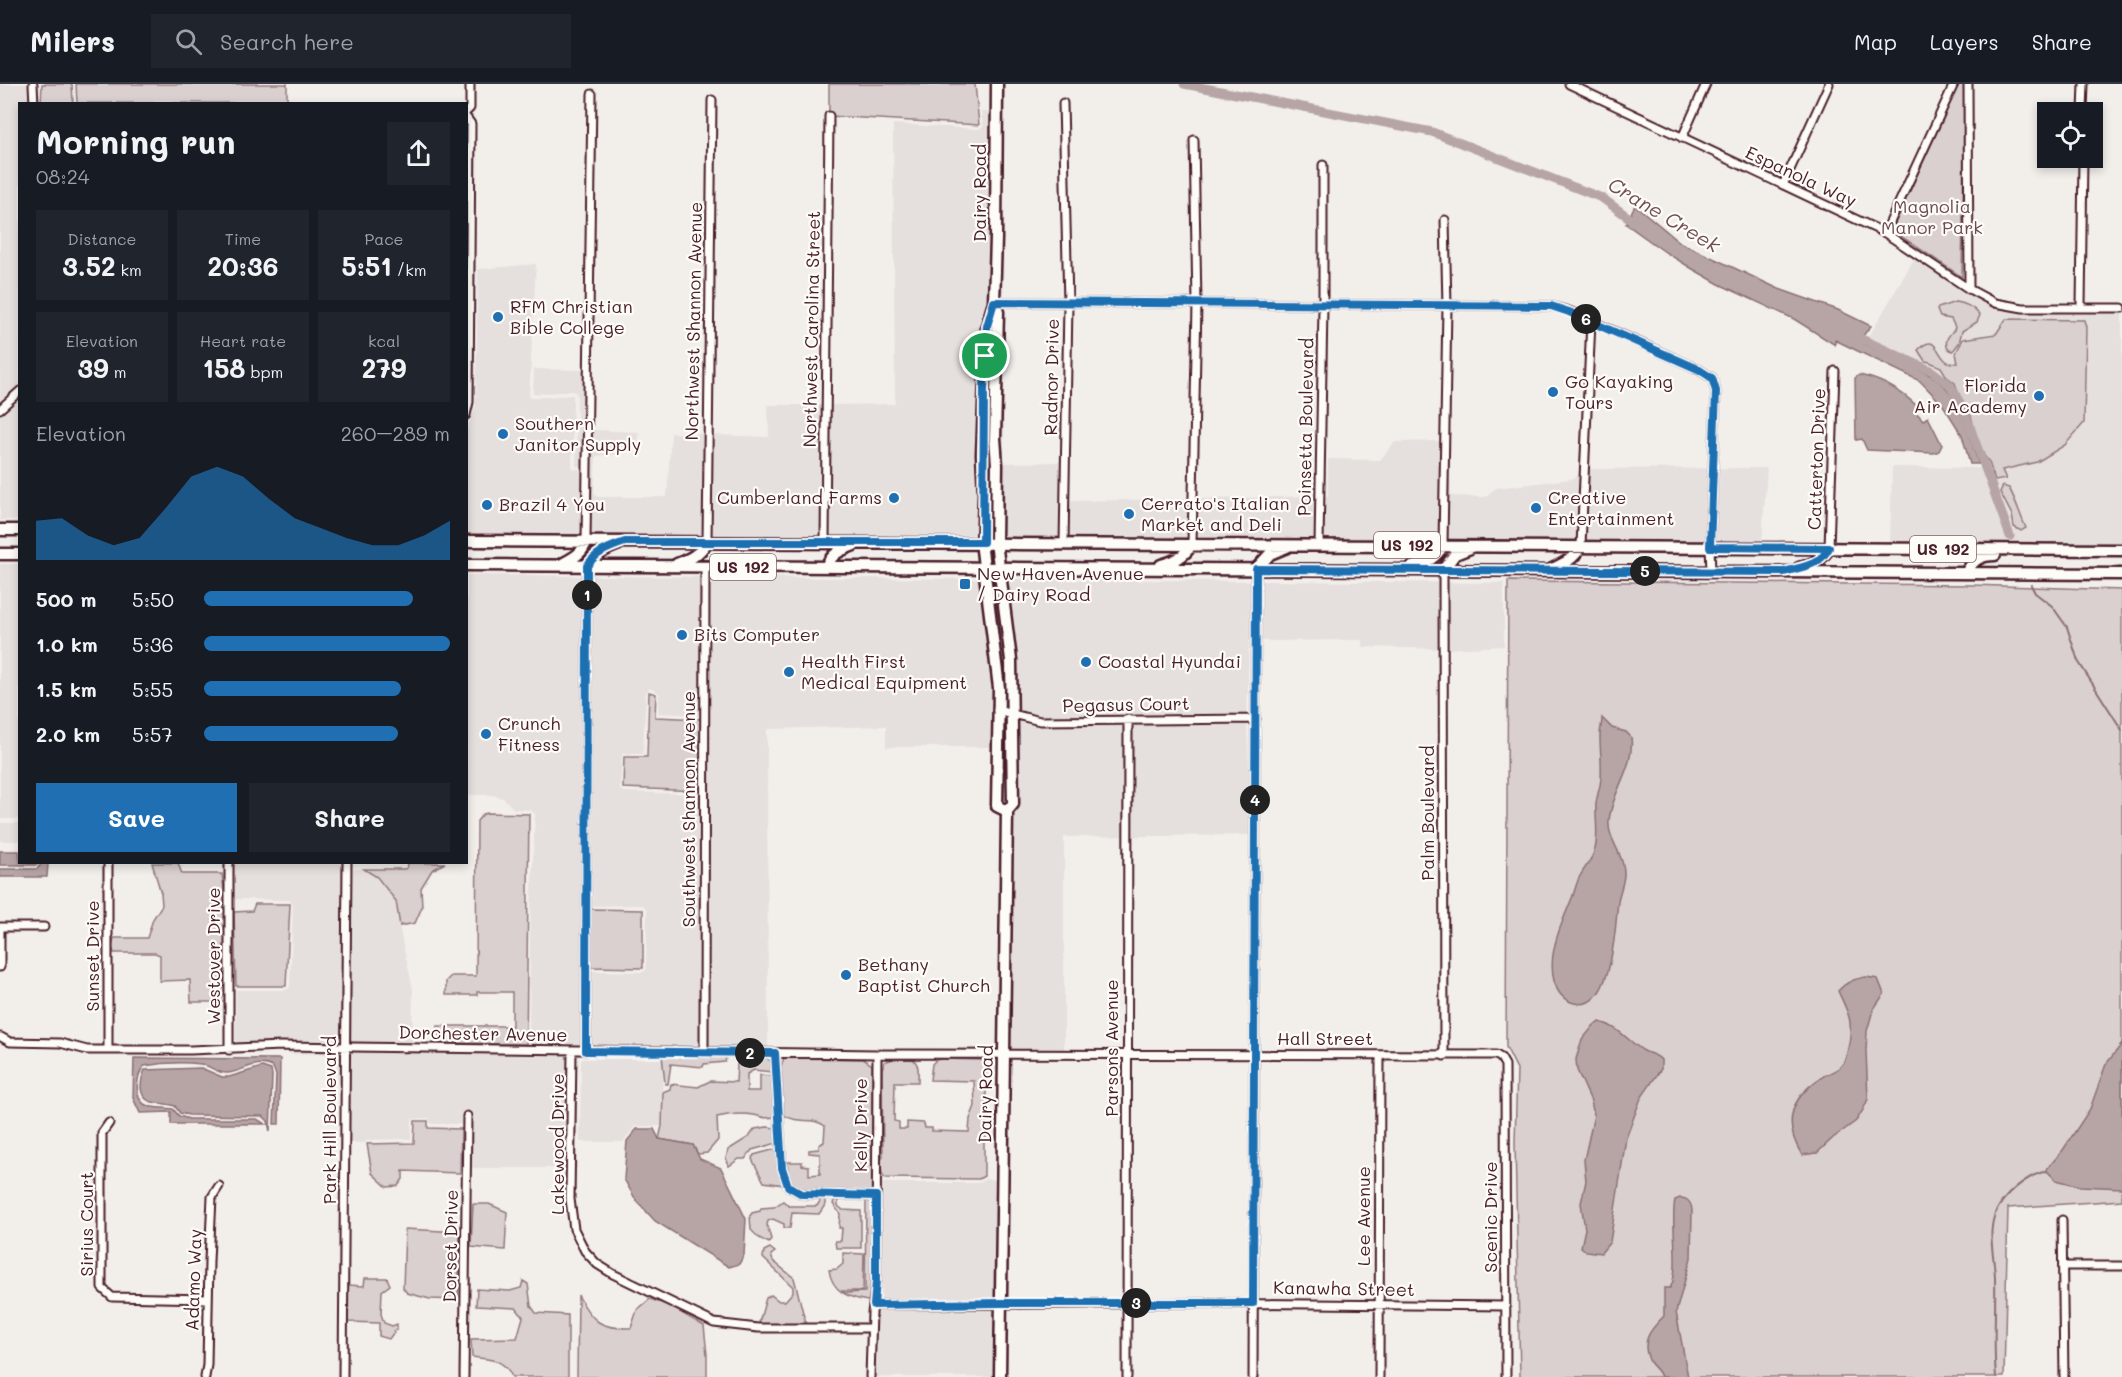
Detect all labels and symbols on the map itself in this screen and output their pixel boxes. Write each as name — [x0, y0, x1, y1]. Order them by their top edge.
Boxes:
street label: Espanola Way — [1742, 140, 1861, 212]
street label: Dairy Road — [967, 144, 991, 242]
water label: Crane Creek — [1604, 170, 1726, 258]
park label: Magnolia Manor Park — [1881, 194, 1983, 239]
street label: Northwest Shannon Avenue — [679, 201, 707, 441]
street label: Northwest Carolina Street — [797, 210, 825, 448]
place label: RFM Christian Bible College — [510, 294, 633, 339]
pin: 6 — [1571, 304, 1601, 334]
marker: RFM Christian Bible College — [491, 310, 505, 324]
street label: Radnor Drive — [1038, 318, 1064, 436]
pin — [959, 330, 1010, 381]
street label: Poinsetta Boulevard — [1291, 338, 1319, 516]
place label: Go Kayaking Tours — [1565, 369, 1673, 414]
place label: Florida Air Academy — [1914, 373, 2027, 418]
marker: Go Kayaking Tours — [1546, 385, 1560, 399]
street label: Catterton Drive — [1802, 388, 1830, 530]
marker: Florida Air Academy — [2032, 389, 2046, 403]
place label: Southern Janitor Supply — [515, 411, 641, 456]
marker: Southern Janitor Supply — [496, 427, 510, 441]
place label: Cumberland Farms — [717, 485, 882, 509]
place label: Creative Entertainment — [1548, 485, 1674, 530]
marker: Cumberland Farms — [887, 491, 901, 505]
place label: Cerrato's Italian Market and Deli — [1141, 491, 1290, 536]
place label: Brazil 4 You — [499, 492, 605, 516]
marker: Brazil 4 You — [480, 498, 494, 512]
marker: Creative Entertainment — [1529, 501, 1543, 515]
marker: Cerrato's Italian Market and Deli — [1122, 507, 1136, 521]
road number: US 192 — [1374, 532, 1440, 558]
road number: US 192 — [1910, 536, 1976, 562]
road number: US 192 — [710, 554, 776, 580]
pin: 5 — [1630, 556, 1660, 586]
place label: New Haven Avenue / Dairy Road — [977, 561, 1144, 606]
marker: New Haven Avenue / Dairy Road — [958, 577, 972, 591]
pin: 1 — [572, 580, 602, 610]
place label: Bits Computer — [694, 622, 820, 646]
marker: Bits Computer — [675, 628, 689, 642]
place label: Health First Medical Equipment — [801, 649, 967, 694]
place label: Coastal Hyundai — [1098, 649, 1241, 673]
marker: Coastal Hyundai — [1079, 655, 1093, 669]
marker: Health First Medical Equipment — [782, 665, 796, 679]
street label: Southwest Shannon Avenue — [676, 691, 700, 927]
street label: Pegasus Court — [1062, 691, 1190, 717]
place label: Crunch Fitness — [498, 711, 560, 756]
marker: Crunch Fitness — [479, 727, 493, 741]
street label: Palm Boulevard — [1415, 745, 1439, 881]
pin: 4 — [1240, 785, 1270, 815]
street label: Westover Drive — [201, 887, 225, 1025]
street label: Sunset Drive — [80, 900, 104, 1012]
place label: Bethany Baptist Church — [858, 952, 990, 997]
marker: Bethany Baptist Church — [839, 968, 853, 982]
street label: Parsons Avenue — [1099, 979, 1123, 1117]
street label: Dorchester Avenue — [398, 1020, 568, 1046]
street label: Hall Street — [1277, 1026, 1373, 1050]
street label: Park Hill Boulevard — [317, 1036, 341, 1204]
pin: 2 — [735, 1038, 765, 1068]
street label: Dairy Road — [972, 1045, 998, 1143]
street label: Lakewood Drive — [545, 1073, 569, 1215]
street label: Kelly Drive — [848, 1078, 872, 1172]
street label: Scenic Drive — [1478, 1161, 1502, 1273]
street label: Lee Avenue — [1351, 1166, 1375, 1266]
street label: Sirius Court — [74, 1172, 98, 1276]
street label: Dorset Drive — [437, 1189, 463, 1303]
street label: Adamo Way — [179, 1228, 207, 1331]
street label: Kanawha Street — [1273, 1275, 1415, 1301]
pin: 3 — [1121, 1288, 1151, 1318]

